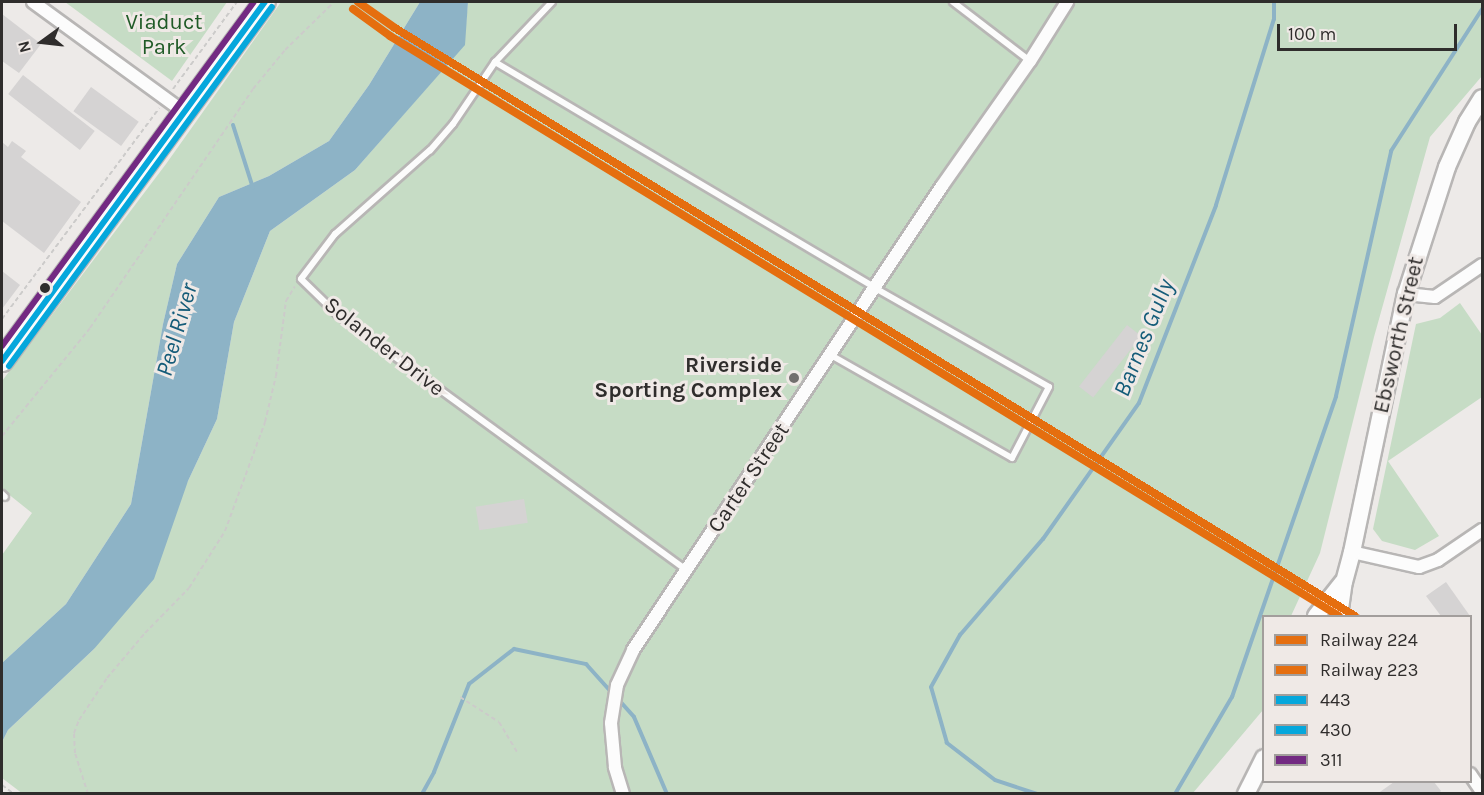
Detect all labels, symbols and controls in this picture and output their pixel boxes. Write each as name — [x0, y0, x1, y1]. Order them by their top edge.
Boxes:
park label: Viaduct Park — [125, 9, 203, 60]
north arrow — [12, 12, 72, 72]
scale bar — [1280, 12, 1460, 50]
text: 100 m — [1288, 23, 1336, 45]
text: N — [13, 39, 35, 55]
street label: Ebsworth Street — [1368, 254, 1430, 416]
water label: Barnes Gully — [1107, 275, 1181, 401]
water label: Peel River — [150, 280, 204, 380]
unlabelled marker — [39, 282, 51, 294]
street label: Solander Drive — [318, 292, 450, 402]
place label: Riverside Sporting Complex — [594, 352, 782, 404]
marker: Riverside Sporting Complex — [787, 371, 801, 385]
street label: Carter Street — [703, 418, 795, 538]
legend — [1262, 615, 1472, 783]
text: Railway 224 — [1320, 629, 1418, 651]
text: Railway 223 — [1320, 659, 1418, 681]
text: 443 — [1320, 689, 1351, 711]
text: 430 — [1320, 719, 1351, 741]
text: 311 — [1320, 749, 1343, 771]

